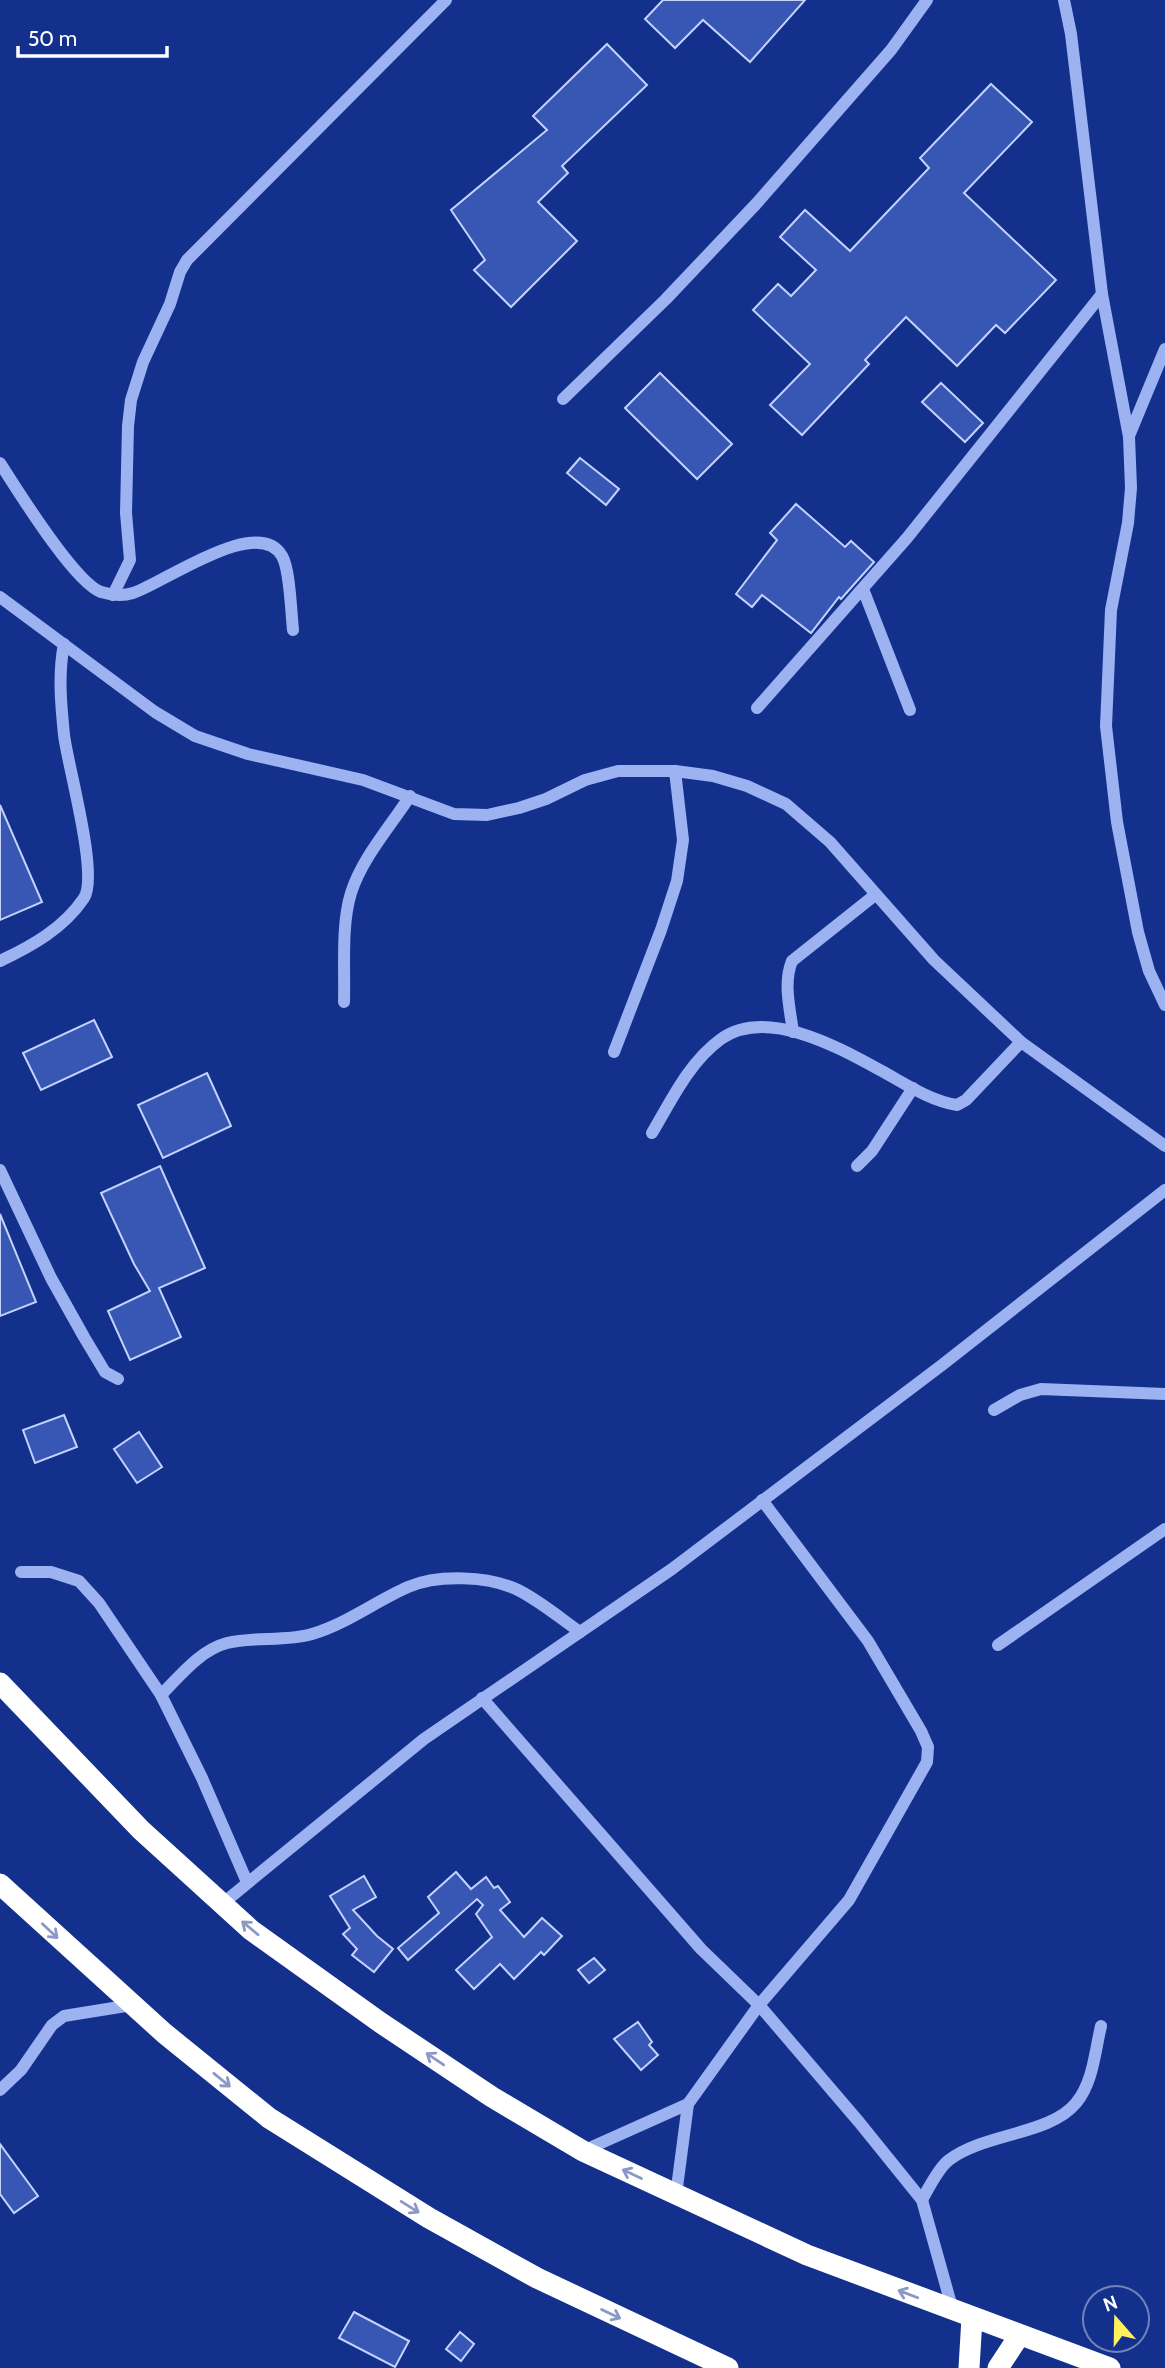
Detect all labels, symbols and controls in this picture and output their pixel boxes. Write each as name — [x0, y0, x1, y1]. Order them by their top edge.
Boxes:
scale bar — [18, 14, 166, 58]
text: 50 m — [28, 26, 77, 51]
one-way arrow — [241, 1920, 259, 1936]
one-way arrow — [41, 1922, 58, 1939]
one-way arrow — [426, 2052, 446, 2066]
one-way arrow — [212, 2072, 231, 2087]
one-way arrow — [622, 2166, 643, 2180]
one-way arrow — [400, 2200, 420, 2214]
north arrow — [1081, 2284, 1151, 2354]
one-way arrow — [897, 2286, 919, 2299]
text: N — [1100, 2290, 1121, 2317]
one-way arrow — [600, 2307, 621, 2321]

